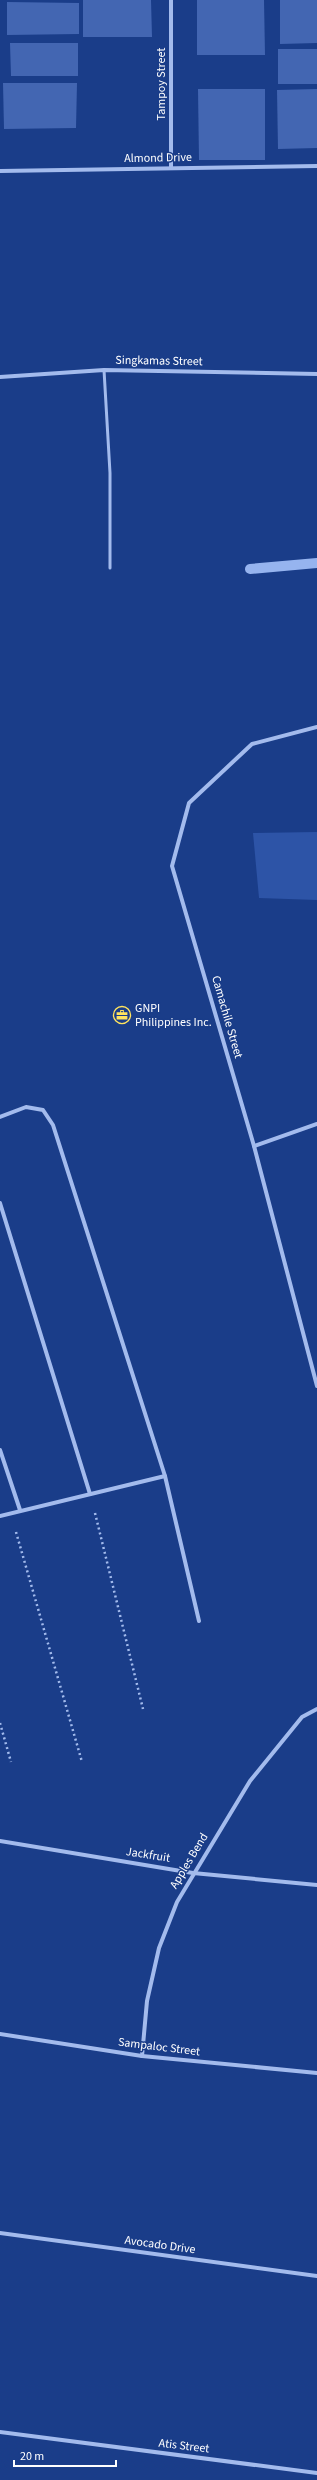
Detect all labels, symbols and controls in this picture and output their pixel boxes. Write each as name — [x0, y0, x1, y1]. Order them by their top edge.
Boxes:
street label: Tampoy Street — [153, 48, 170, 120]
street label: Almond Drive — [124, 149, 192, 167]
street label: Singkamas Street — [115, 352, 203, 370]
street label: Camachile Street — [207, 974, 247, 1060]
place label: GNPI Philippines Inc. — [135, 1000, 212, 1031]
office icon: GNPI Philippines Inc. — [112, 1005, 132, 1025]
street label: Apples Bend — [166, 1830, 212, 1892]
street label: Jackfruit — [125, 1843, 171, 1867]
street label: Sampaloc Street — [117, 2034, 201, 2060]
street label: Avocado Drive — [123, 2232, 197, 2258]
street label: Atis Street — [158, 2434, 210, 2458]
scale bar — [14, 2442, 116, 2468]
text: 20 m — [20, 2448, 44, 2465]

